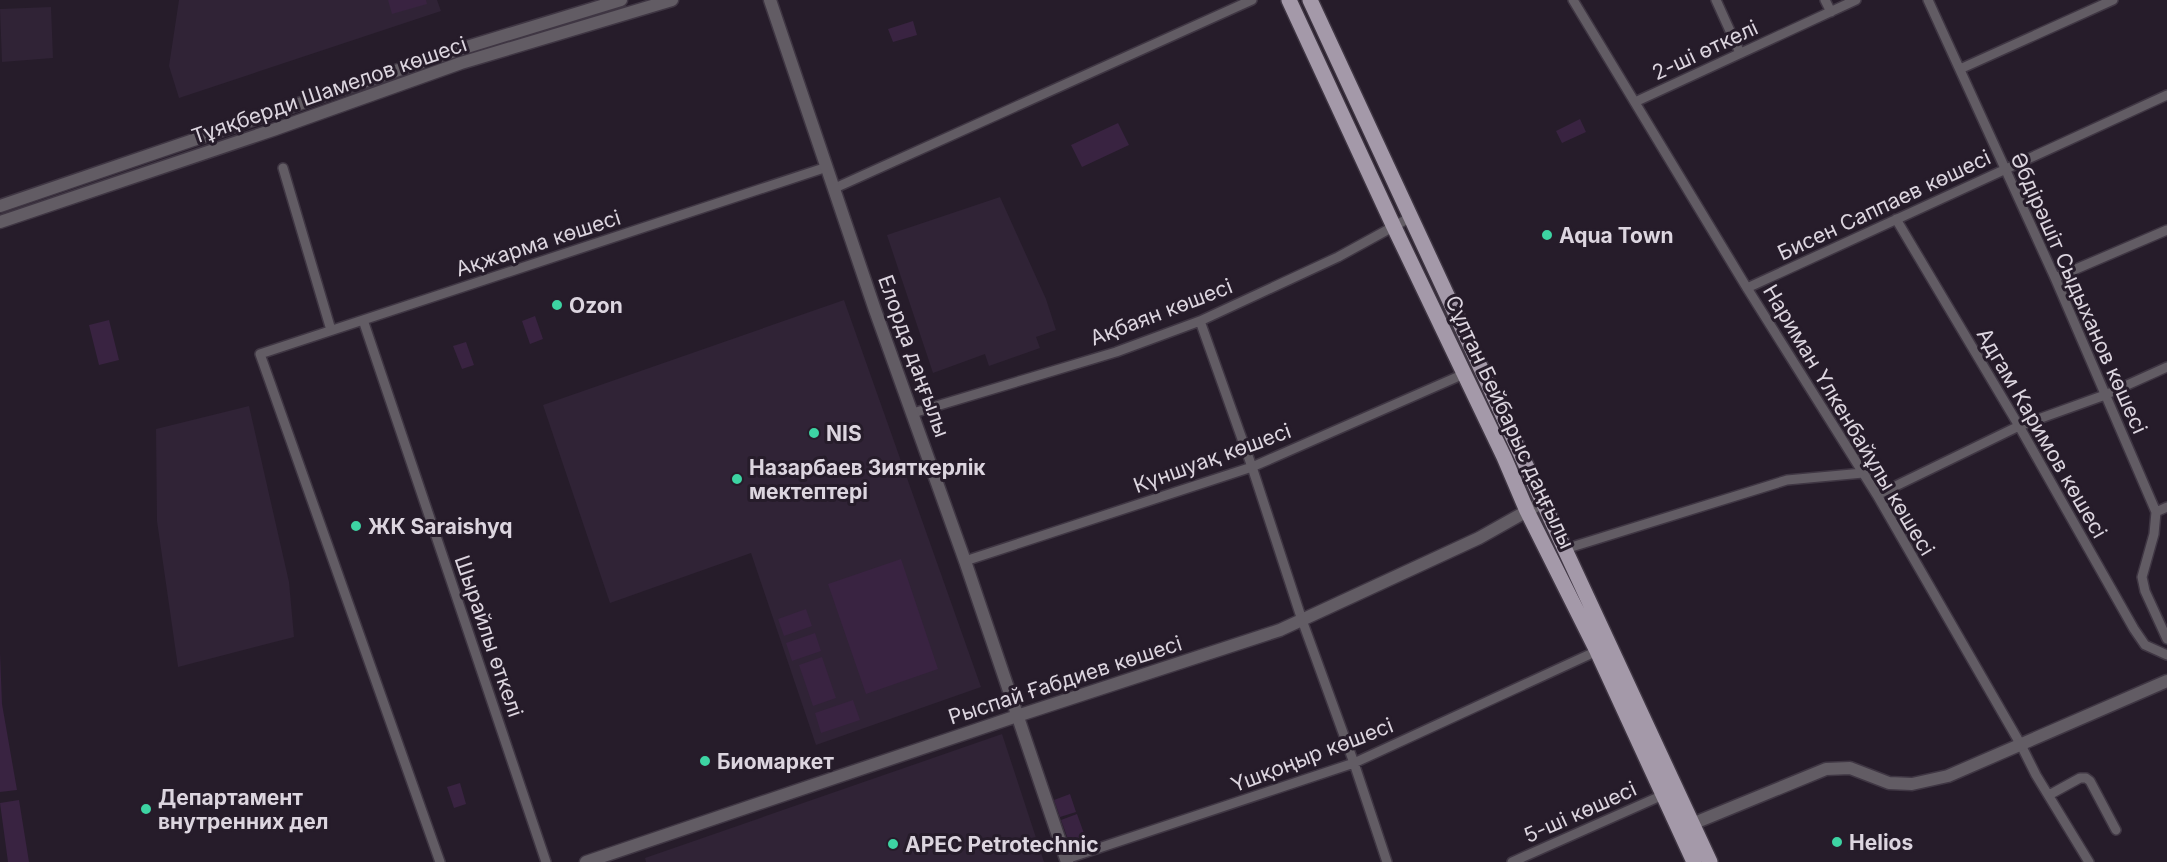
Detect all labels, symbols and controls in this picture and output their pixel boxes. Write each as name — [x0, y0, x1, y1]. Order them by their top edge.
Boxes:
street label: 2-ші өткелі — [1648, 15, 1762, 85]
street label: Тұяқберди Шамелов көшесі — [188, 31, 470, 149]
street label: Бисен Саппаев көшесі — [1773, 145, 1995, 265]
street label: Әбдірәшіт Сыдыханов көшесі — [2006, 149, 2152, 437]
street label: Ақжарма көшесі — [452, 205, 624, 281]
place label: Aqua Town — [1559, 223, 1674, 248]
marker: Aqua Town — [1540, 228, 1554, 242]
street label: Елорда даңғылы — [873, 272, 955, 440]
street label: Ақбаян көшесі — [1086, 273, 1236, 351]
street label: Нариман Үлкенбайұлы көшесі — [1758, 280, 1940, 560]
street label: Сұлтан Бейбарыс даңғылы — [1440, 291, 1580, 553]
place label: Ozon — [569, 293, 623, 318]
marker: Ozon — [550, 298, 564, 312]
street label: Адгам Каримов көшесі — [1972, 323, 2112, 543]
street label: Күншуақ көшесі — [1130, 418, 1294, 498]
place label: NIS — [826, 421, 862, 446]
marker: NIS — [807, 426, 821, 440]
place label: Назарбаев Зияткерлік мектептері — [749, 455, 986, 504]
marker: Назарбаев Зияткерлік мектептері — [730, 472, 744, 486]
place label: ЖК Saraishyq — [368, 514, 513, 539]
marker: ЖК Saraishyq — [349, 519, 363, 533]
street label: Шырайлы өткелі — [450, 552, 528, 720]
street label: Рыспай Ғабдиев көшесі — [945, 630, 1185, 730]
street label: Үшқоңыр көшесі — [1227, 713, 1397, 797]
place label: Биомаркет — [717, 749, 834, 774]
marker: Биомаркет — [698, 754, 712, 768]
street label: 5-ші көшесі — [1520, 776, 1640, 848]
place label: Департамент внутренних дел — [158, 785, 328, 834]
marker: Департамент внутренних дел — [139, 802, 153, 816]
place label: Helios — [1849, 830, 1913, 855]
place label: APEC Petrotechnic — [905, 832, 1099, 857]
marker: Helios — [1830, 835, 1844, 849]
marker: APEC Petrotechnic — [886, 837, 900, 851]

